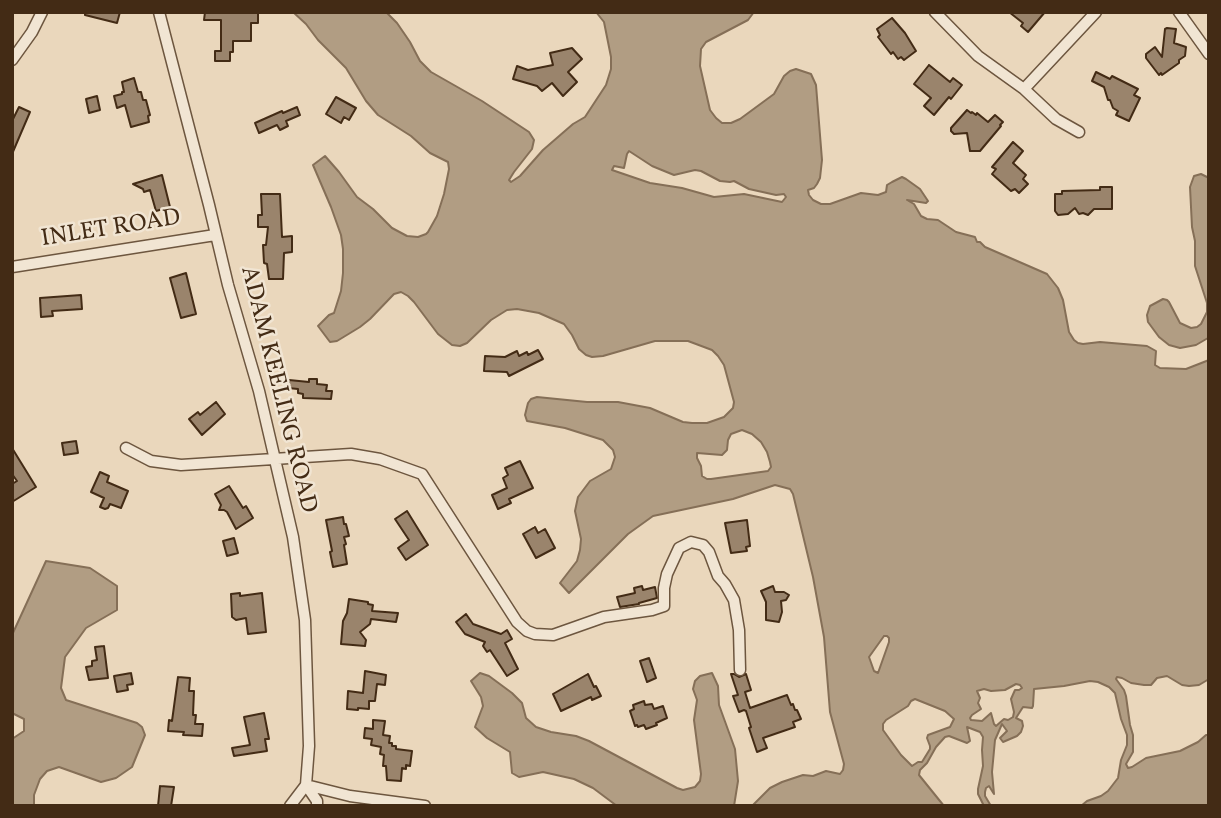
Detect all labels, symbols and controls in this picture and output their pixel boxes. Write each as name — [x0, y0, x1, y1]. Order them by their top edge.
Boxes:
street label: INLET ROAD — [39, 205, 183, 255]
street label: ADAM KEELING ROAD — [232, 264, 322, 516]

